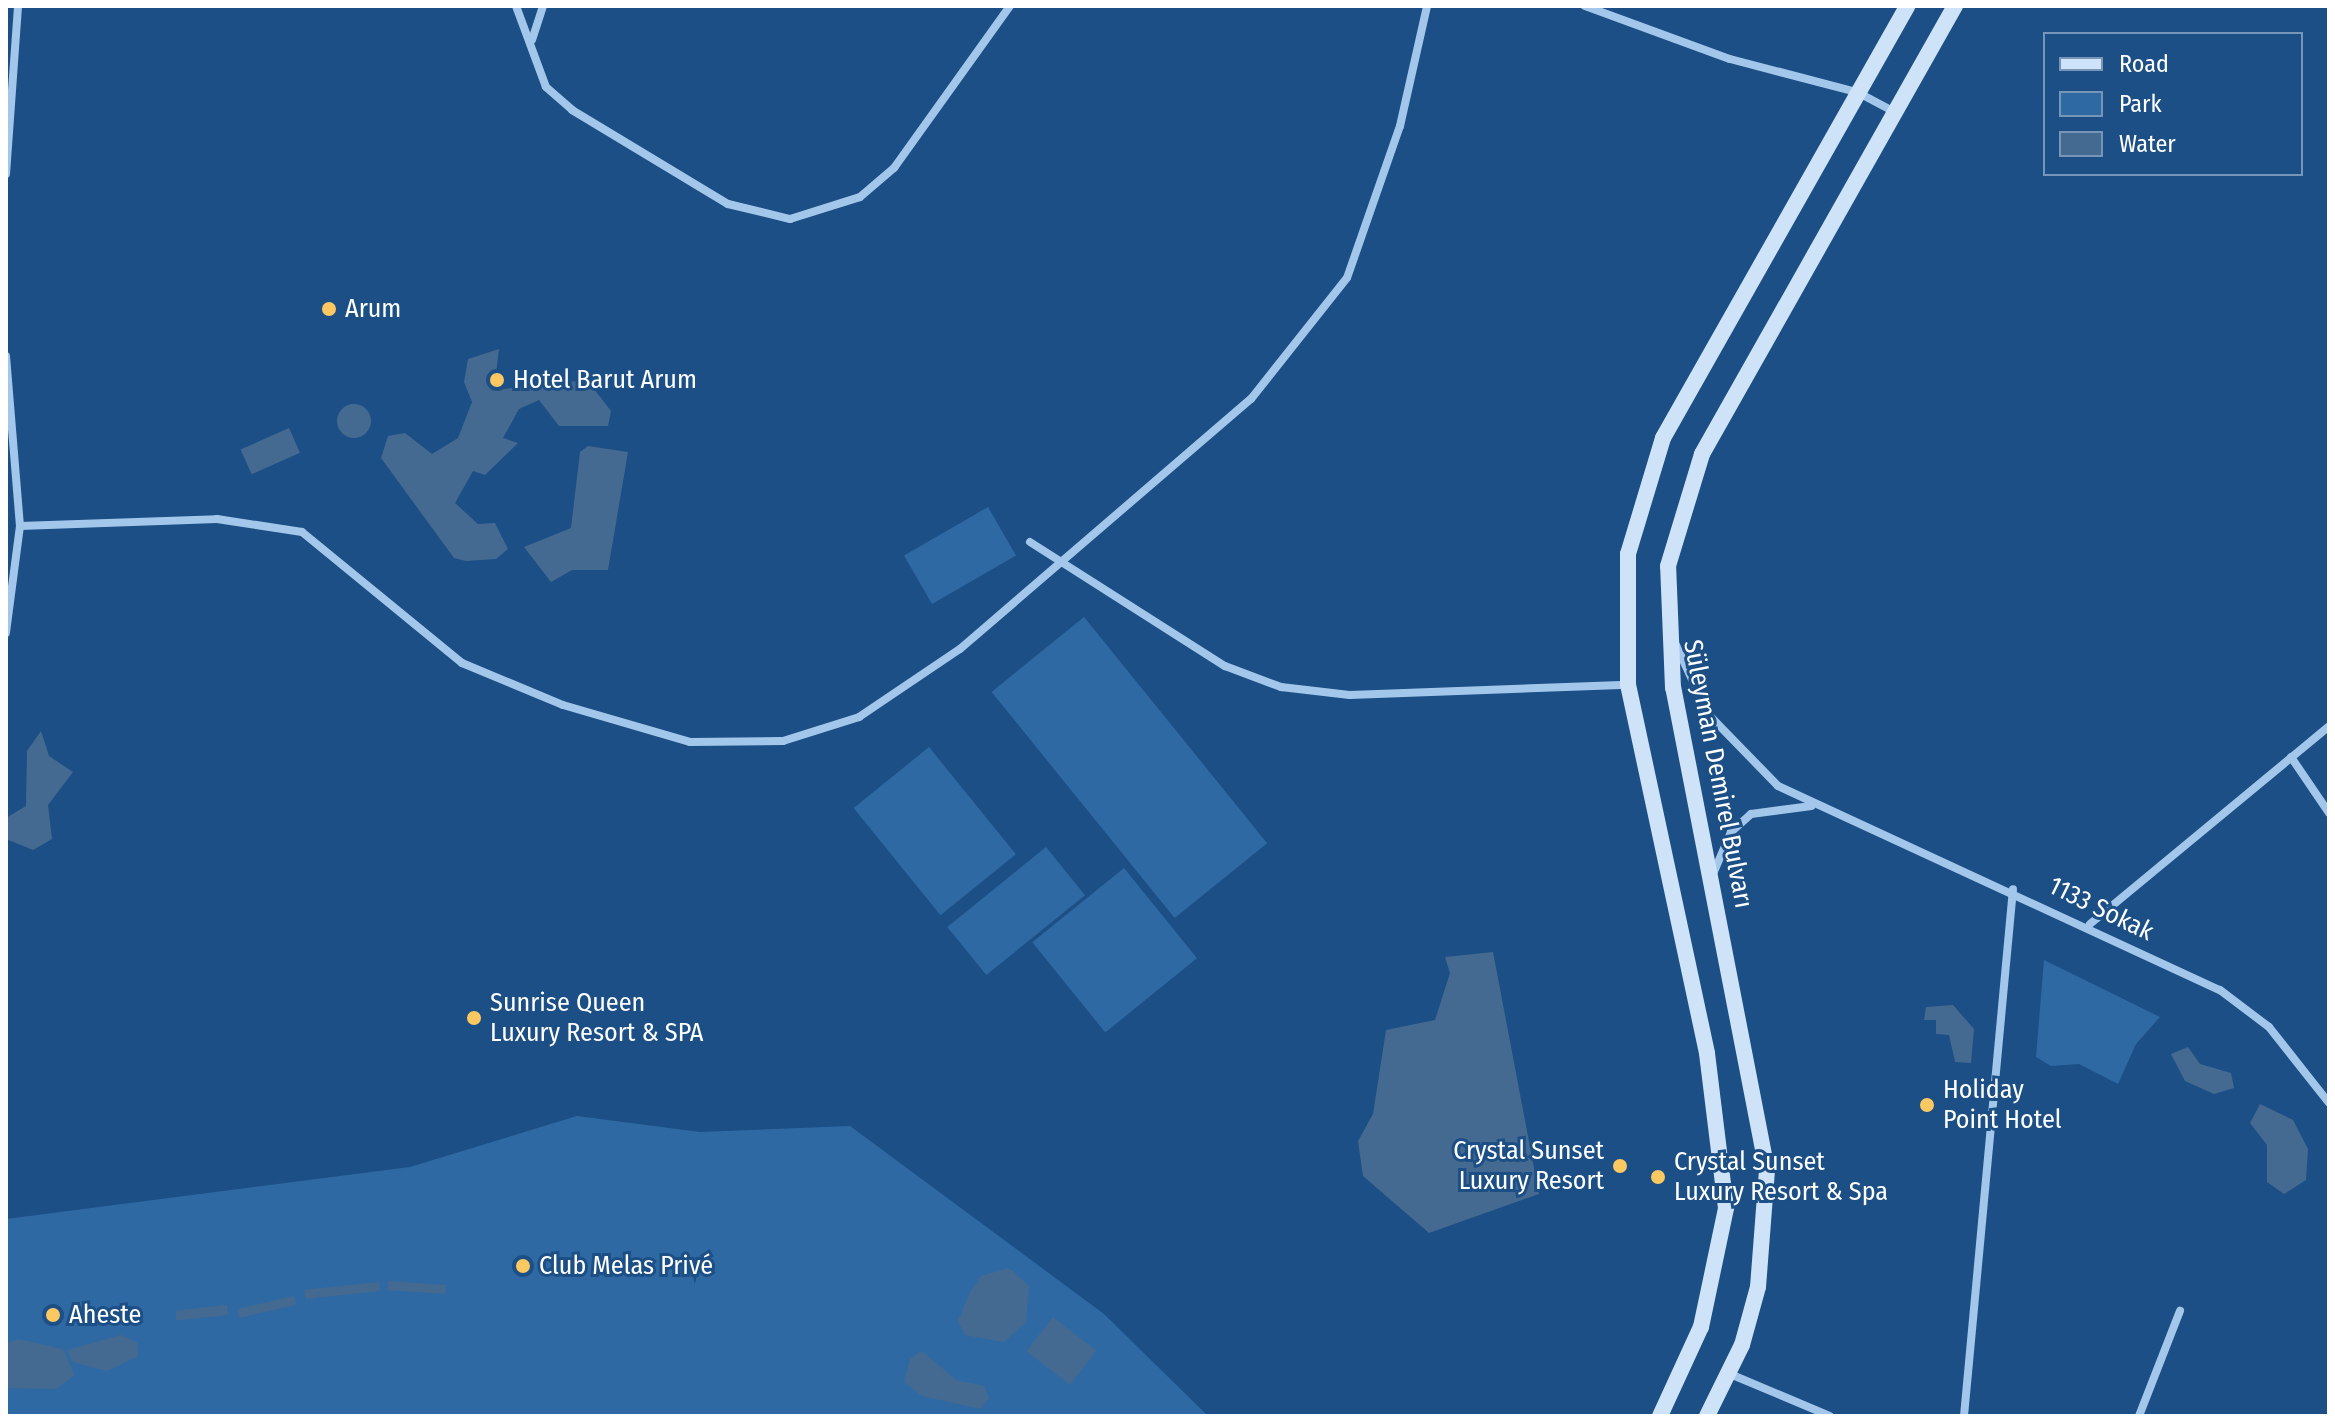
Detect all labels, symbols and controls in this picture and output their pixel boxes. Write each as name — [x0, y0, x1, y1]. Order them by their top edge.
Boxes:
legend — [2043, 32, 2303, 176]
text: Road — [2119, 50, 2169, 78]
text: Park — [2119, 90, 2162, 118]
text: Water — [2119, 130, 2176, 158]
place label: Arum — [345, 293, 401, 325]
marker: Arum — [320, 300, 338, 318]
place label: Hotel Barut Arum — [513, 364, 697, 396]
marker: Hotel Barut Arum — [488, 371, 506, 389]
street label: Süleyman Demirel Bulvarı — [1677, 637, 1759, 911]
street label: 1133 Sokak — [2044, 870, 2158, 948]
place label: Sunrise Queen Luxury Resort & SPA — [490, 987, 703, 1048]
marker: Sunrise Queen Luxury Resort & SPA — [465, 1009, 483, 1027]
place label: Holiday Point Hotel — [1943, 1074, 2062, 1136]
marker: Holiday Point Hotel — [1918, 1096, 1936, 1114]
place label: Crystal Sunset Luxury Resort — [1453, 1135, 1604, 1196]
place label: Crystal Sunset Luxury Resort & Spa — [1674, 1146, 1888, 1208]
marker: Crystal Sunset Luxury Resort — [1611, 1157, 1629, 1175]
marker: Crystal Sunset Luxury Resort & Spa — [1649, 1168, 1667, 1186]
place label: Club Melas Privé — [539, 1250, 713, 1282]
marker: Club Melas Privé — [514, 1257, 532, 1275]
place label: Aheste — [69, 1299, 141, 1331]
marker: Aheste — [44, 1306, 62, 1324]

